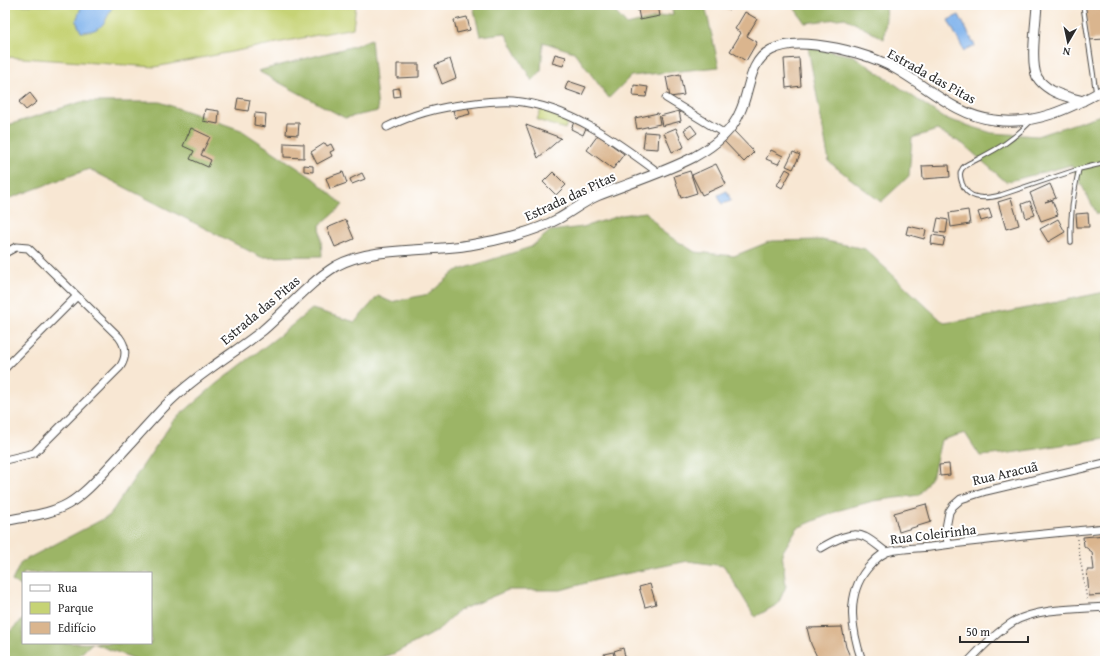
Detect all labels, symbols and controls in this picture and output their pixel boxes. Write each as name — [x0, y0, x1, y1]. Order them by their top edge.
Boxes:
north arrow — [1048, 22, 1088, 62]
street label: Estrada das Pitas — [884, 43, 980, 109]
text: N — [1061, 43, 1071, 60]
street label: Estrada das Pitas — [521, 166, 619, 226]
street label: Estrada das Pitas — [216, 271, 304, 349]
street label: Rua Aracuã — [970, 456, 1040, 490]
street label: Rua Coleirinha — [889, 519, 978, 549]
legend — [22, 572, 152, 644]
text: Rua — [58, 579, 77, 596]
text: Parque — [58, 599, 94, 616]
scale bar — [960, 618, 1028, 644]
text: Edifício — [58, 619, 96, 636]
text: 50 m — [966, 623, 990, 640]

